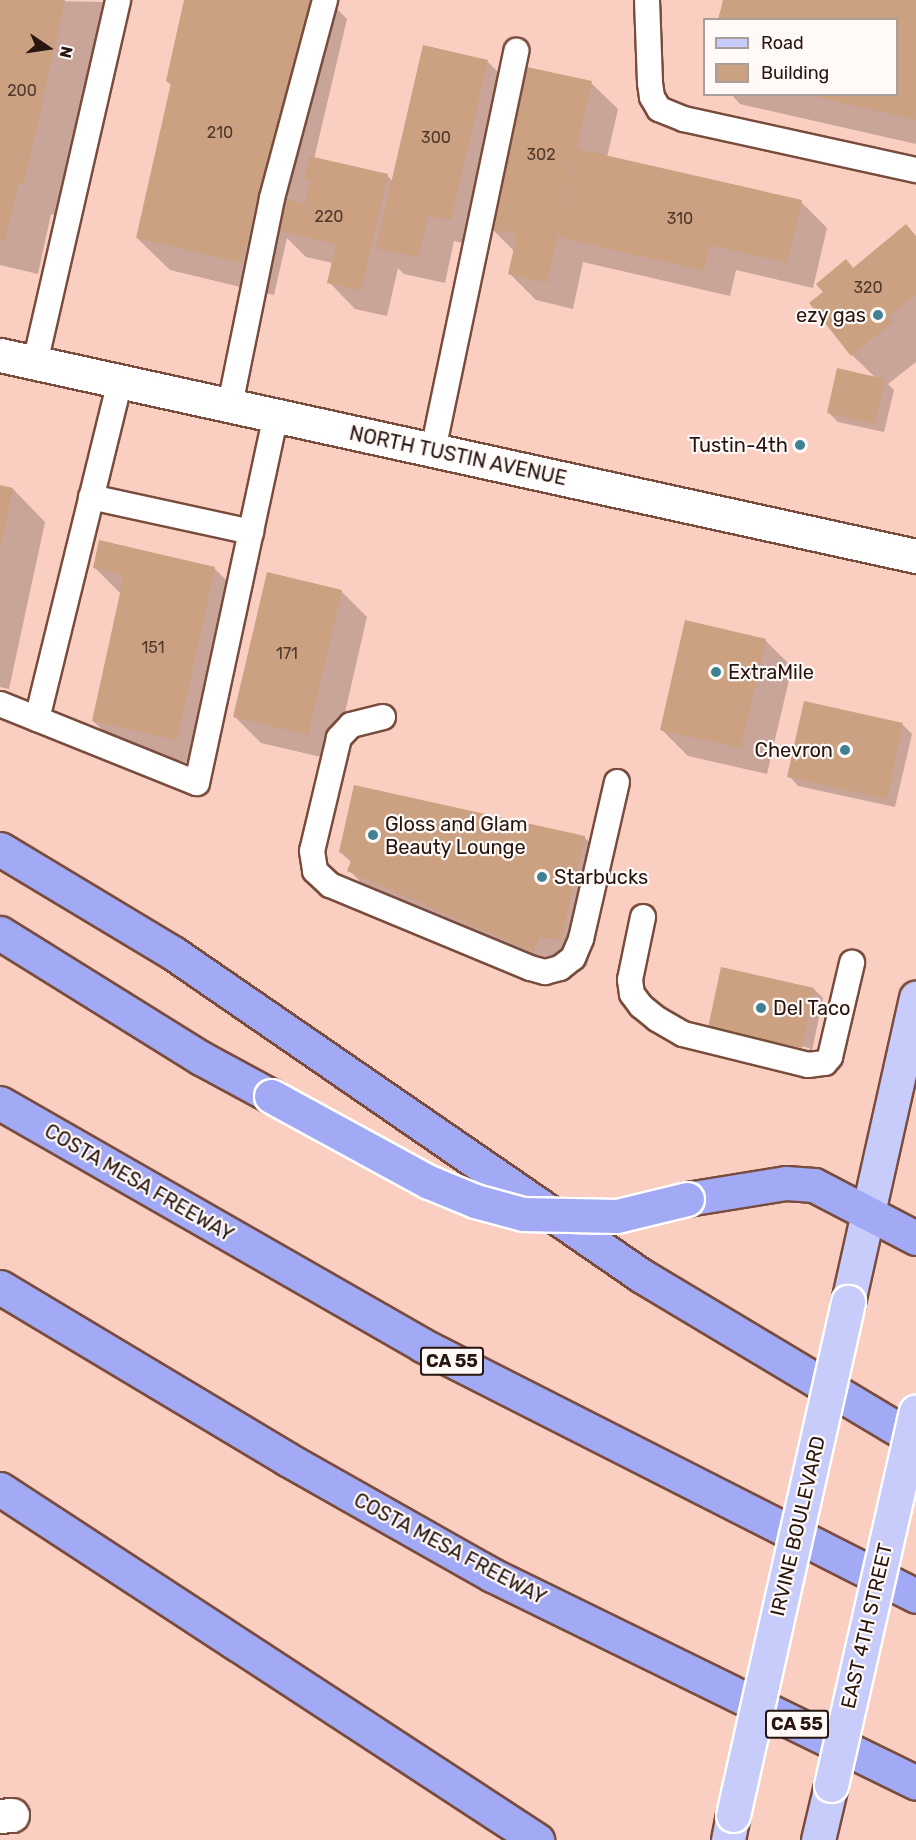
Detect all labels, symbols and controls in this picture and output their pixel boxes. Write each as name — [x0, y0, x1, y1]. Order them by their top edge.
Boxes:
north arrow — [18, 18, 78, 78]
legend — [703, 18, 898, 96]
text: Road — [761, 32, 804, 54]
text: N — [55, 44, 77, 60]
text: Building — [761, 62, 829, 84]
house number: 200 — [7, 81, 37, 101]
house number: 210 — [207, 123, 233, 143]
house number: 300 — [421, 128, 451, 148]
house number: 302 — [526, 145, 556, 165]
house number: 220 — [315, 207, 343, 227]
house number: 310 — [667, 209, 693, 229]
house number: 320 — [853, 278, 883, 298]
place label: ezy gas — [796, 303, 866, 327]
marker: ezy gas — [871, 308, 885, 322]
street label: NORTH TUSTIN AVENUE — [347, 421, 569, 491]
place label: Tustin-4th — [689, 433, 788, 457]
marker: Tustin-4th — [793, 438, 807, 452]
house number: 151 — [142, 638, 164, 658]
house number: 171 — [276, 644, 298, 664]
place label: ExtraMile — [728, 660, 814, 684]
marker: ExtraMile — [709, 665, 723, 679]
place label: Chevron — [755, 738, 833, 762]
marker: Chevron — [838, 743, 852, 757]
place label: Gloss and Glam Beauty Lounge — [385, 812, 528, 859]
marker: Gloss and Glam Beauty Lounge — [366, 828, 380, 842]
place label: Starbucks — [554, 865, 648, 889]
marker: Starbucks — [535, 870, 549, 884]
place label: Del Taco — [773, 996, 851, 1020]
marker: Del Taco — [754, 1001, 768, 1015]
street label: COSTA MESA FREEWAY — [40, 1119, 238, 1247]
road number: CA 55 — [419, 1346, 485, 1376]
street label: IRVINE BOULEVARD — [766, 1434, 830, 1618]
street label: COSTA MESA FREEWAY — [349, 1488, 551, 1610]
street label: EAST 4TH STREET — [836, 1541, 898, 1711]
road number: CA 55 — [764, 1709, 830, 1739]

